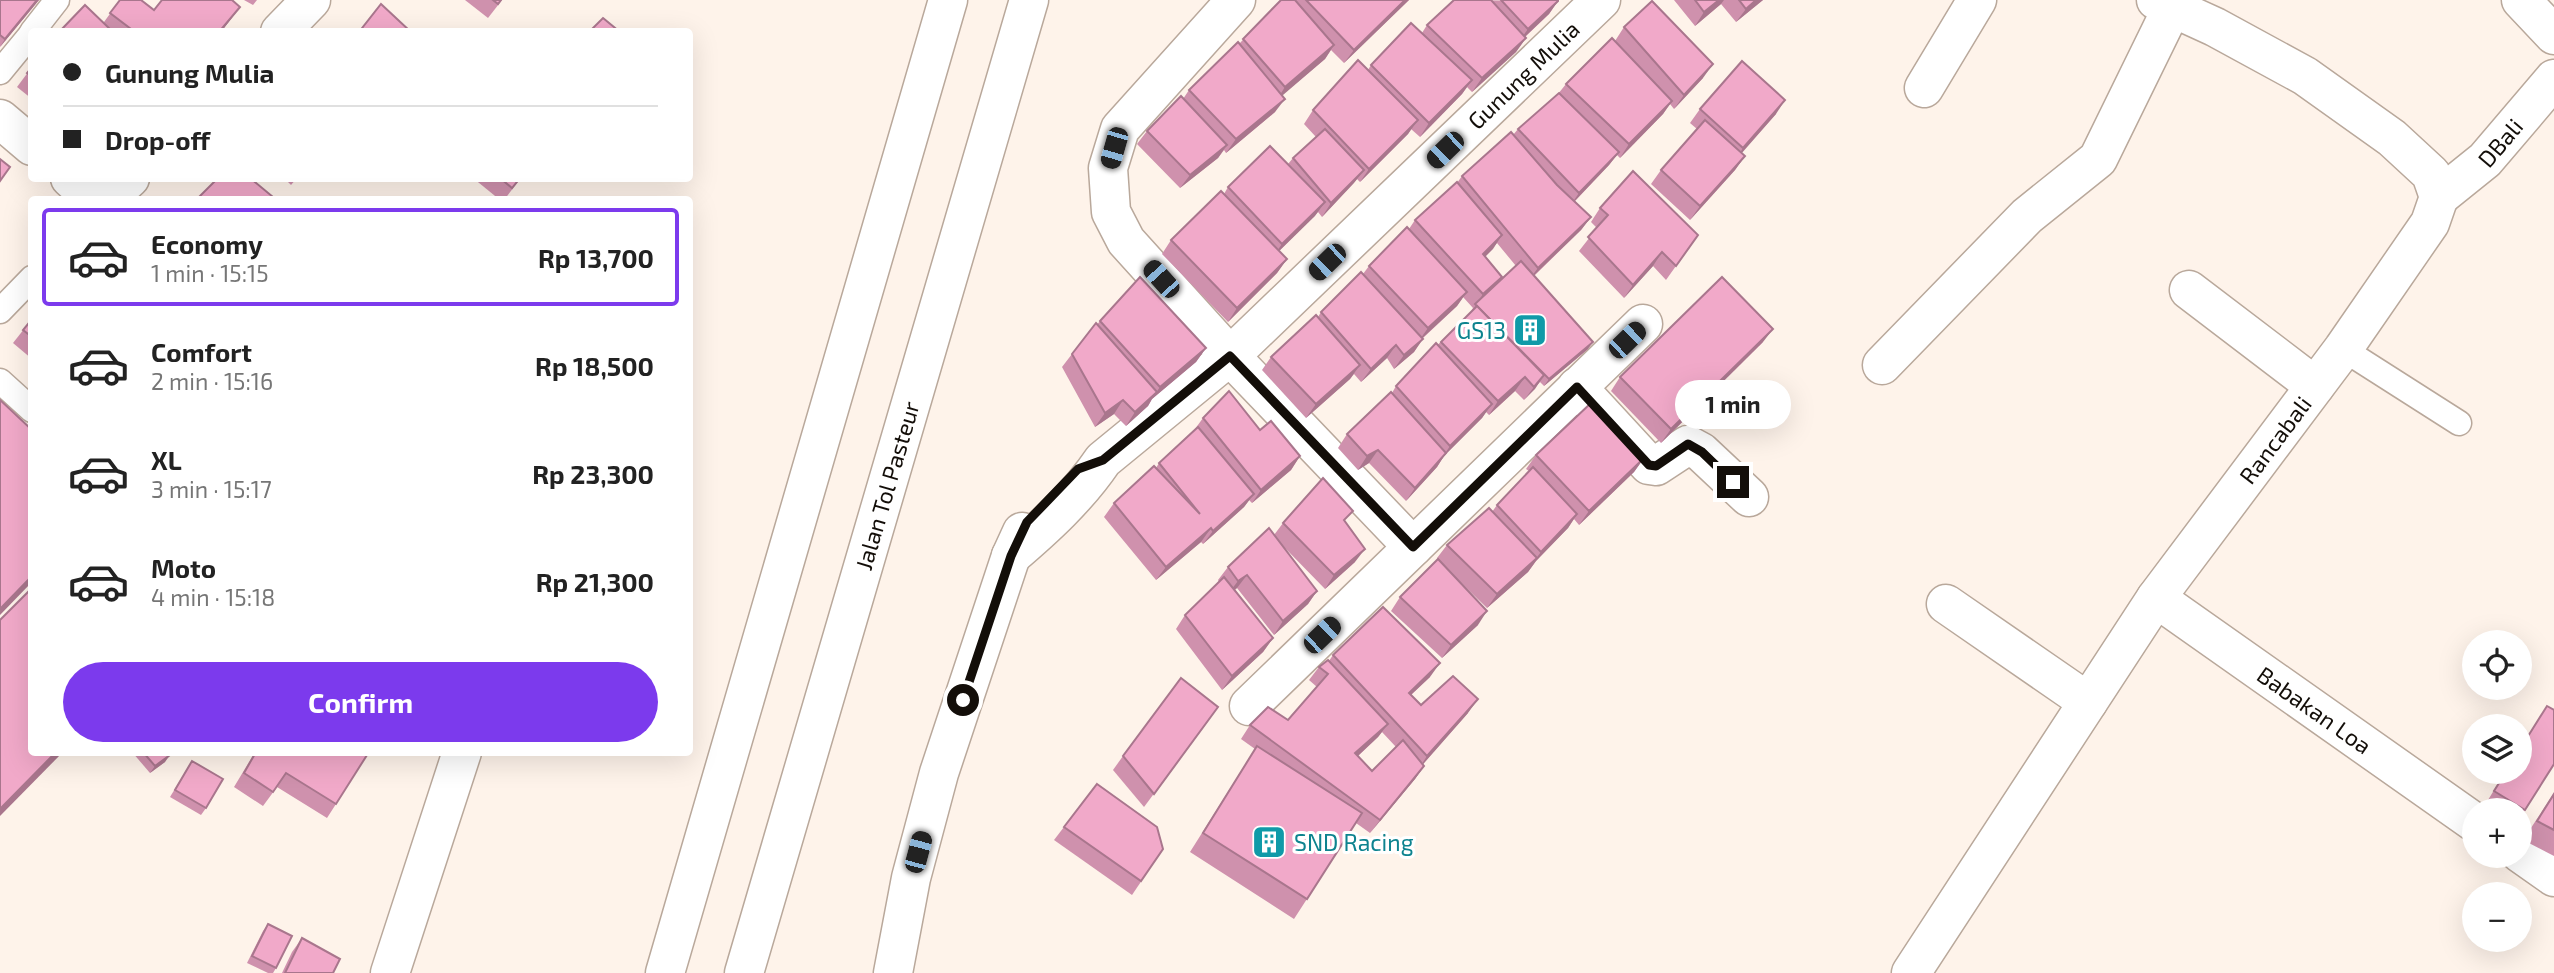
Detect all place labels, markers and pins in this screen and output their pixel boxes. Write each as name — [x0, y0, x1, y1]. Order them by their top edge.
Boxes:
building icon: GS13 — [1511, 311, 1549, 349]
place label: GS13 — [1457, 316, 1506, 344]
building icon: SND Racing — [1250, 823, 1288, 861]
place label: SND Racing — [1294, 828, 1414, 856]

